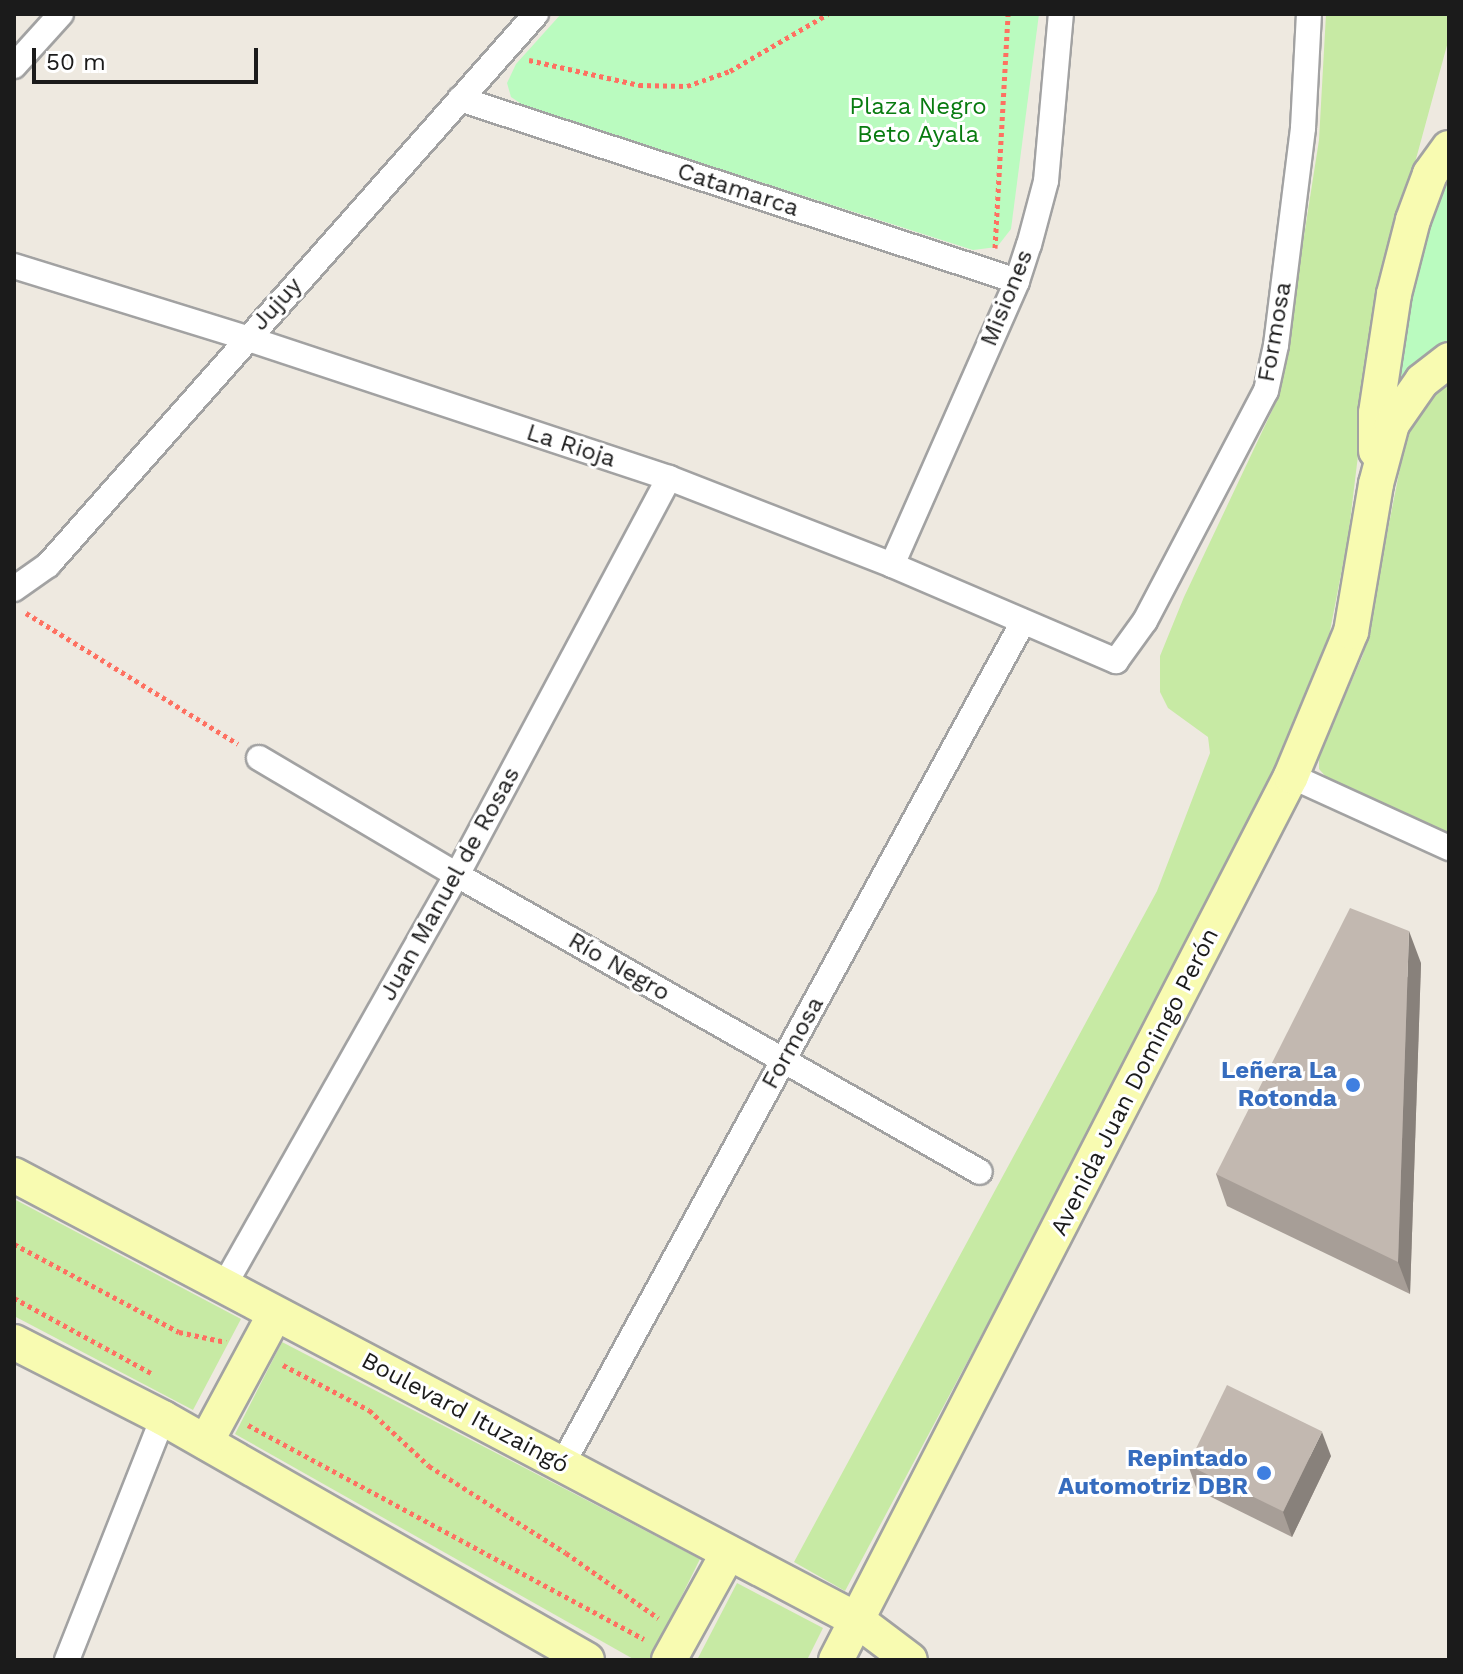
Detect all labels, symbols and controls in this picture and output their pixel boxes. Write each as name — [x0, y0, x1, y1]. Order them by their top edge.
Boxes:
scale bar — [36, 32, 262, 82]
text: 50 m — [46, 48, 106, 76]
park label: Plaza Negro Beto Ayala — [849, 93, 987, 149]
street label: Catamarca — [674, 157, 802, 223]
street label: Misiones — [975, 245, 1039, 351]
street label: Jujuy — [246, 271, 308, 337]
street label: Formosa — [1252, 280, 1298, 384]
street label: La Rioja — [522, 418, 620, 474]
street label: Juan Manuel de Rosas — [373, 762, 527, 1006]
street label: Avenida Juan Domingo Perón — [1044, 923, 1226, 1241]
street label: Río Negro — [563, 926, 675, 1008]
street label: Formosa — [756, 992, 830, 1094]
place label: Leñera La Rotonda — [1221, 1057, 1337, 1113]
marker: Leñera La Rotonda — [1344, 1076, 1362, 1094]
street label: Boulevard Ituzaingó — [356, 1346, 574, 1480]
place label: Repintado Automotriz DBR — [1058, 1445, 1248, 1501]
marker: Repintado Automotriz DBR — [1255, 1464, 1273, 1482]

